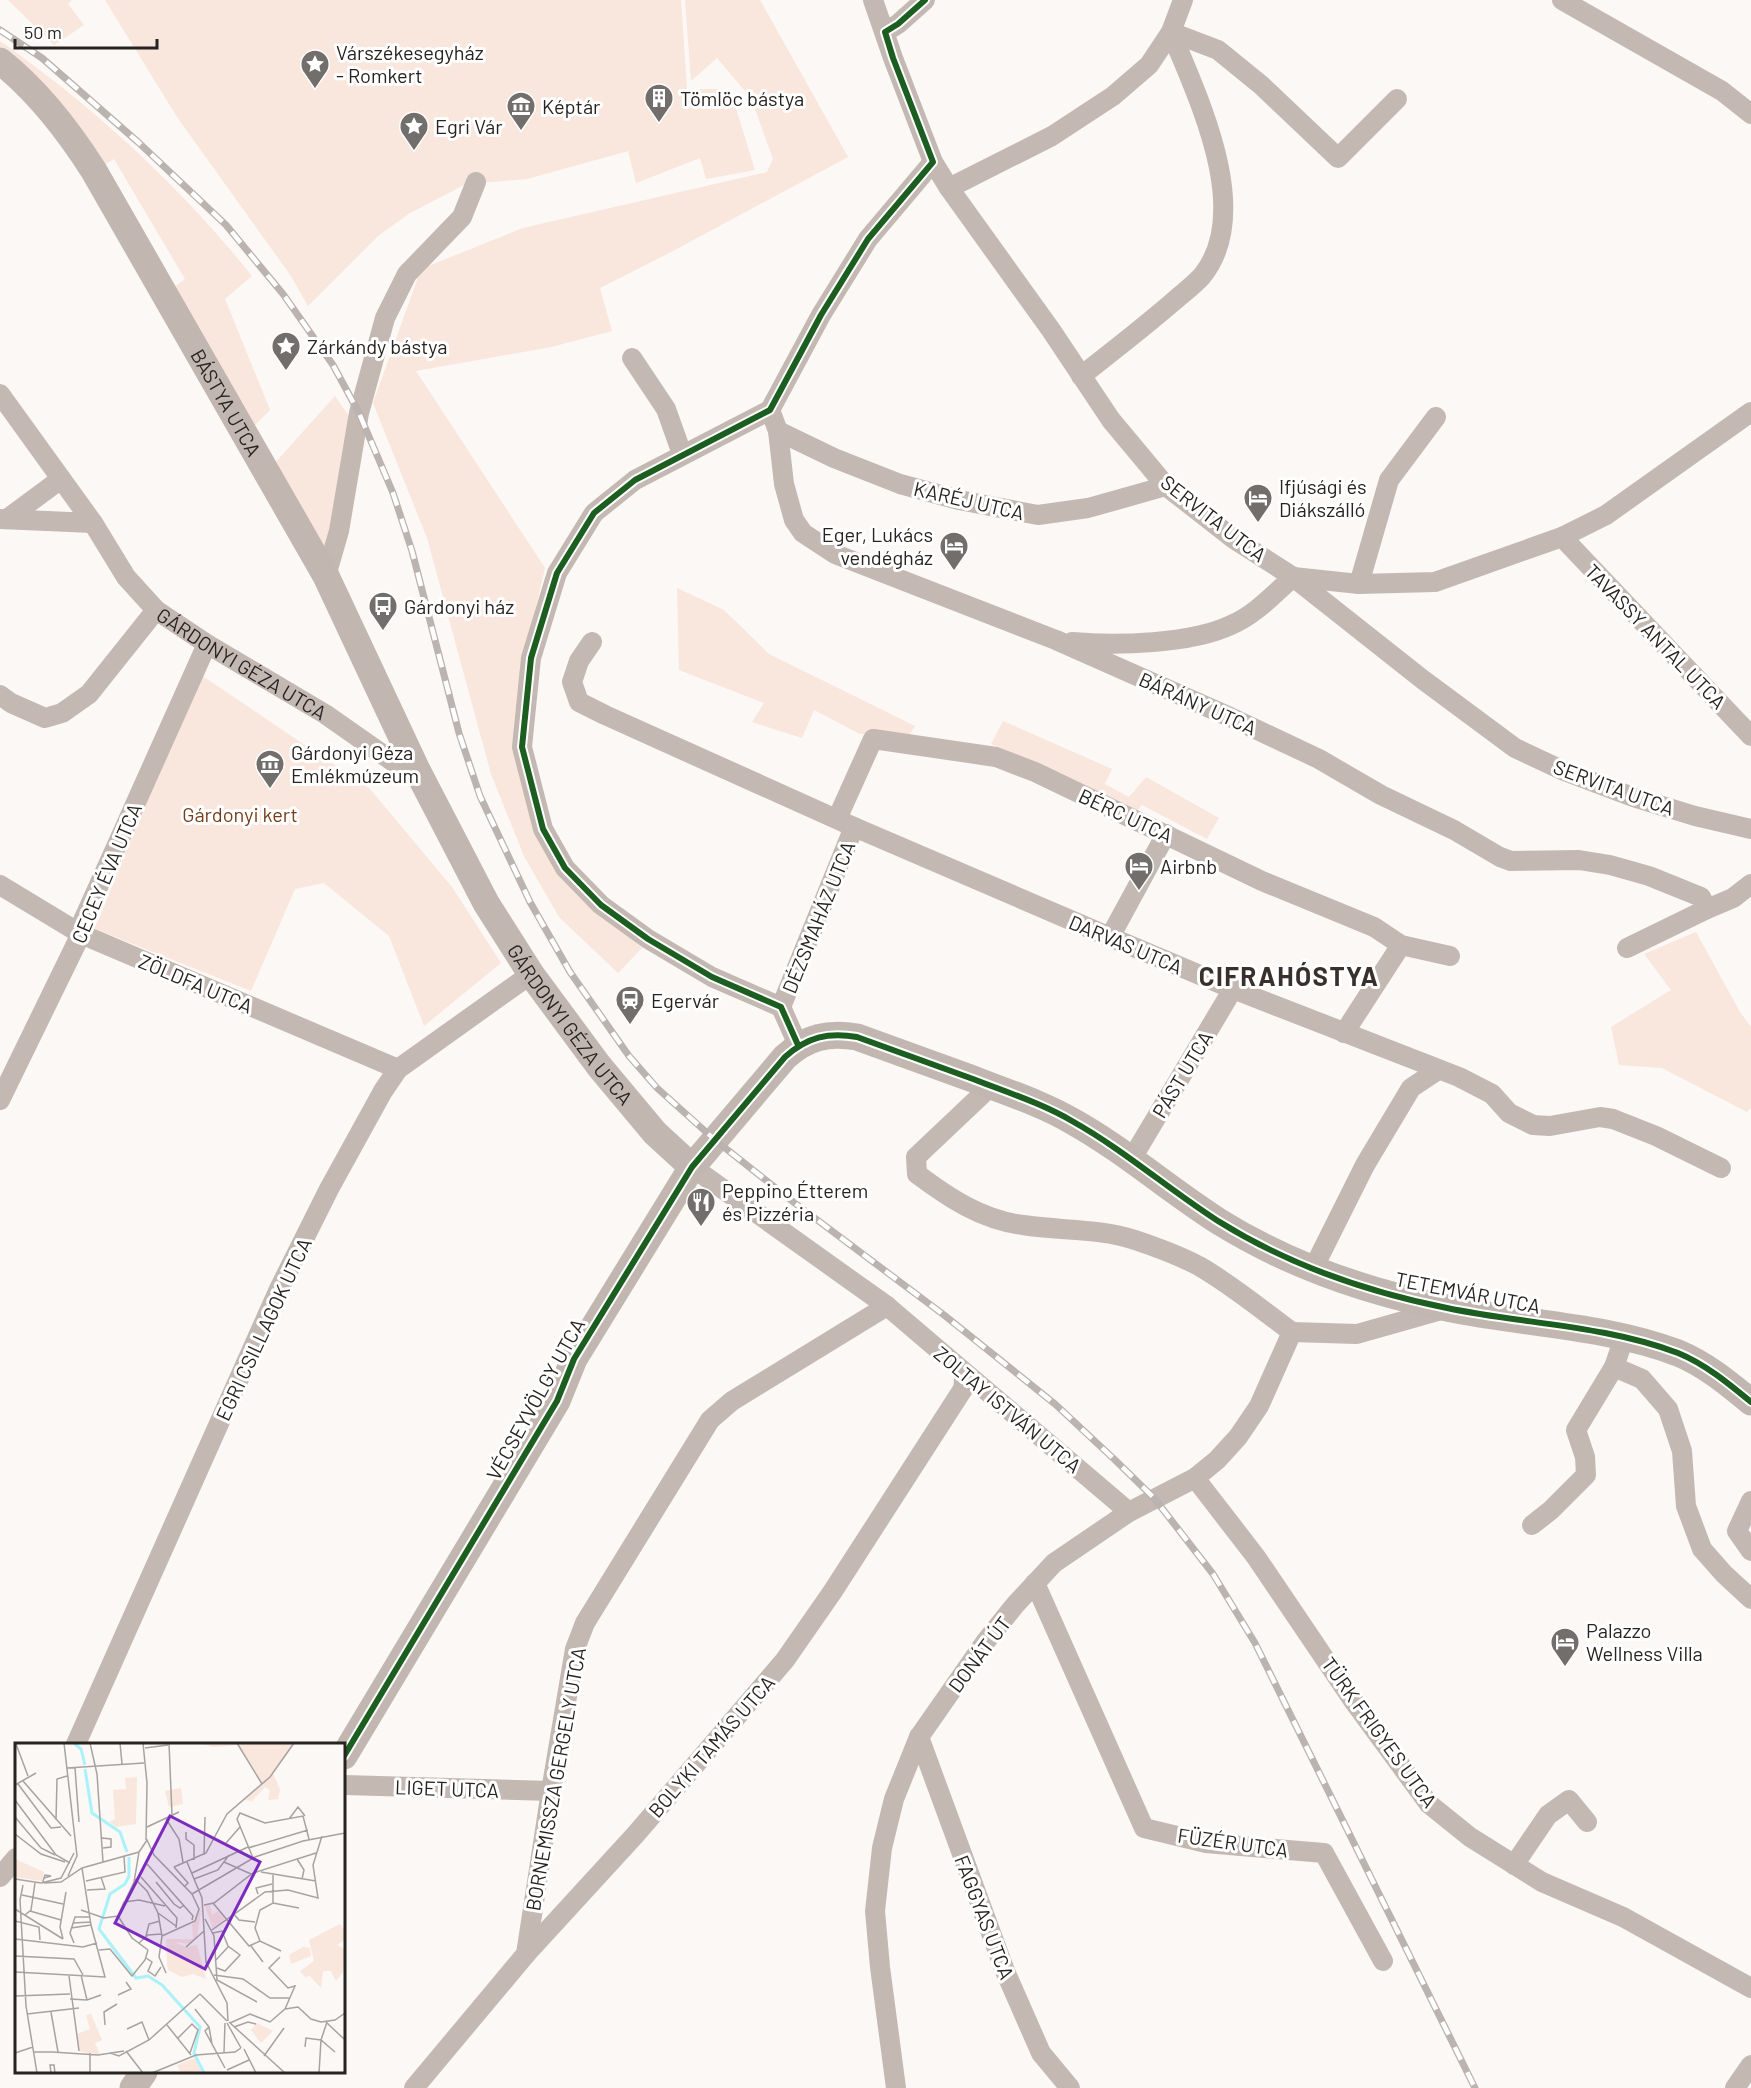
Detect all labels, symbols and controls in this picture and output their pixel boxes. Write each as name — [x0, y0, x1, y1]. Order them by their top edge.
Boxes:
scale bar — [15, 12, 158, 50]
text: 50 m — [24, 21, 62, 43]
place label: Várszékesegyház - Romkert — [336, 40, 484, 87]
place icon: Várszékesegyház - Romkert — [299, 48, 331, 90]
building icon: Tömlöc bástya — [643, 82, 675, 124]
place label: Tömlöc bástya — [680, 86, 804, 110]
museum icon: Képtár — [505, 90, 537, 132]
place label: Képtár — [542, 94, 600, 118]
place icon: Egri Vár — [398, 110, 430, 152]
place label: Egri Vár — [435, 114, 502, 138]
place icon: Zárkándy bástya — [270, 330, 302, 372]
place label: Zárkándy bástya — [307, 334, 448, 358]
street label: BÁSTYA UTCA — [186, 344, 267, 460]
street label: SERVITA UTCA — [1157, 469, 1271, 567]
place label: Ifjúsági és Diákszálló — [1279, 474, 1367, 521]
street label: KARÉJ UTCA — [912, 476, 1026, 524]
hotel icon: Ifjúsági és Diákszálló — [1242, 482, 1274, 524]
place label: Eger, Lukács vendégház — [822, 522, 933, 569]
hotel icon: Eger, Lukács vendégház — [938, 530, 970, 572]
street label: TAVASSY ANTAL UTCA — [1581, 558, 1731, 714]
bus stop icon: Gárdonyi ház — [367, 590, 399, 632]
place label: Gárdonyi ház — [404, 594, 514, 618]
street label: GÁRDONYI GÉZA UTCA — [152, 602, 331, 724]
street label: BÁRÁNY UTCA — [1136, 666, 1260, 740]
place label: Gárdonyi Géza Emlékmúzeum — [291, 740, 419, 787]
museum icon: Gárdonyi Géza Emlékmúzeum — [254, 748, 286, 790]
street label: SERVITA UTCA — [1550, 754, 1678, 820]
street label: BÉRC UTCA — [1075, 783, 1177, 847]
street label: CECEY ÉVA UTCA — [66, 799, 146, 947]
park label: Gárdonyi kert — [182, 802, 298, 826]
street label: DÉZSMAHÁZ UTCA — [777, 837, 859, 997]
hotel icon: Airbnb — [1123, 850, 1155, 892]
place label: Airbnb — [1160, 854, 1217, 878]
street label: DARVAS UTCA — [1066, 909, 1186, 979]
street label: GÁRDONYI GÉZA UTCA — [503, 939, 638, 1109]
street label: ZÖLDFA UTCA — [135, 948, 257, 1018]
district label: CIFRAHÓSTYA — [1199, 960, 1379, 991]
station icon: Egervár — [614, 984, 646, 1026]
place label: Egervár — [651, 988, 719, 1012]
street label: PÁST UTCA — [1147, 1026, 1217, 1122]
place label: Peppino Étterem és Pizzéria — [722, 1178, 868, 1225]
restaurant icon: Peppino Étterem és Pizzéria — [685, 1186, 717, 1228]
street label: EGRI CSILLAGOK UTCA — [210, 1234, 316, 1424]
street label: TETEMVÁR UTCA — [1393, 1266, 1543, 1318]
street label: VÉCSEYVÖLGY UTCA — [481, 1314, 589, 1484]
street label: ZOLTAY ISTVÁN UTCA — [930, 1341, 1086, 1477]
street label: DONÁT ÚT — [943, 1611, 1015, 1697]
place label: Palazzo Wellness Villa — [1586, 1618, 1703, 1665]
hotel icon: Palazzo Wellness Villa — [1549, 1626, 1581, 1668]
street label: BORNEMISSZA GERGELY UTCA — [520, 1645, 590, 1913]
street label: TÜRK FRIGYES UTCA — [1317, 1652, 1443, 1812]
street label: BOLYKI TAMÁS UTCA — [643, 1670, 779, 1822]
inset map — [15, 1743, 345, 2073]
street label: LIGET UTCA — [395, 1774, 499, 1802]
street label: FÜZÉR UTCA — [1176, 1822, 1290, 1862]
street label: FAGGYAS UTCA — [950, 1852, 1020, 1982]

